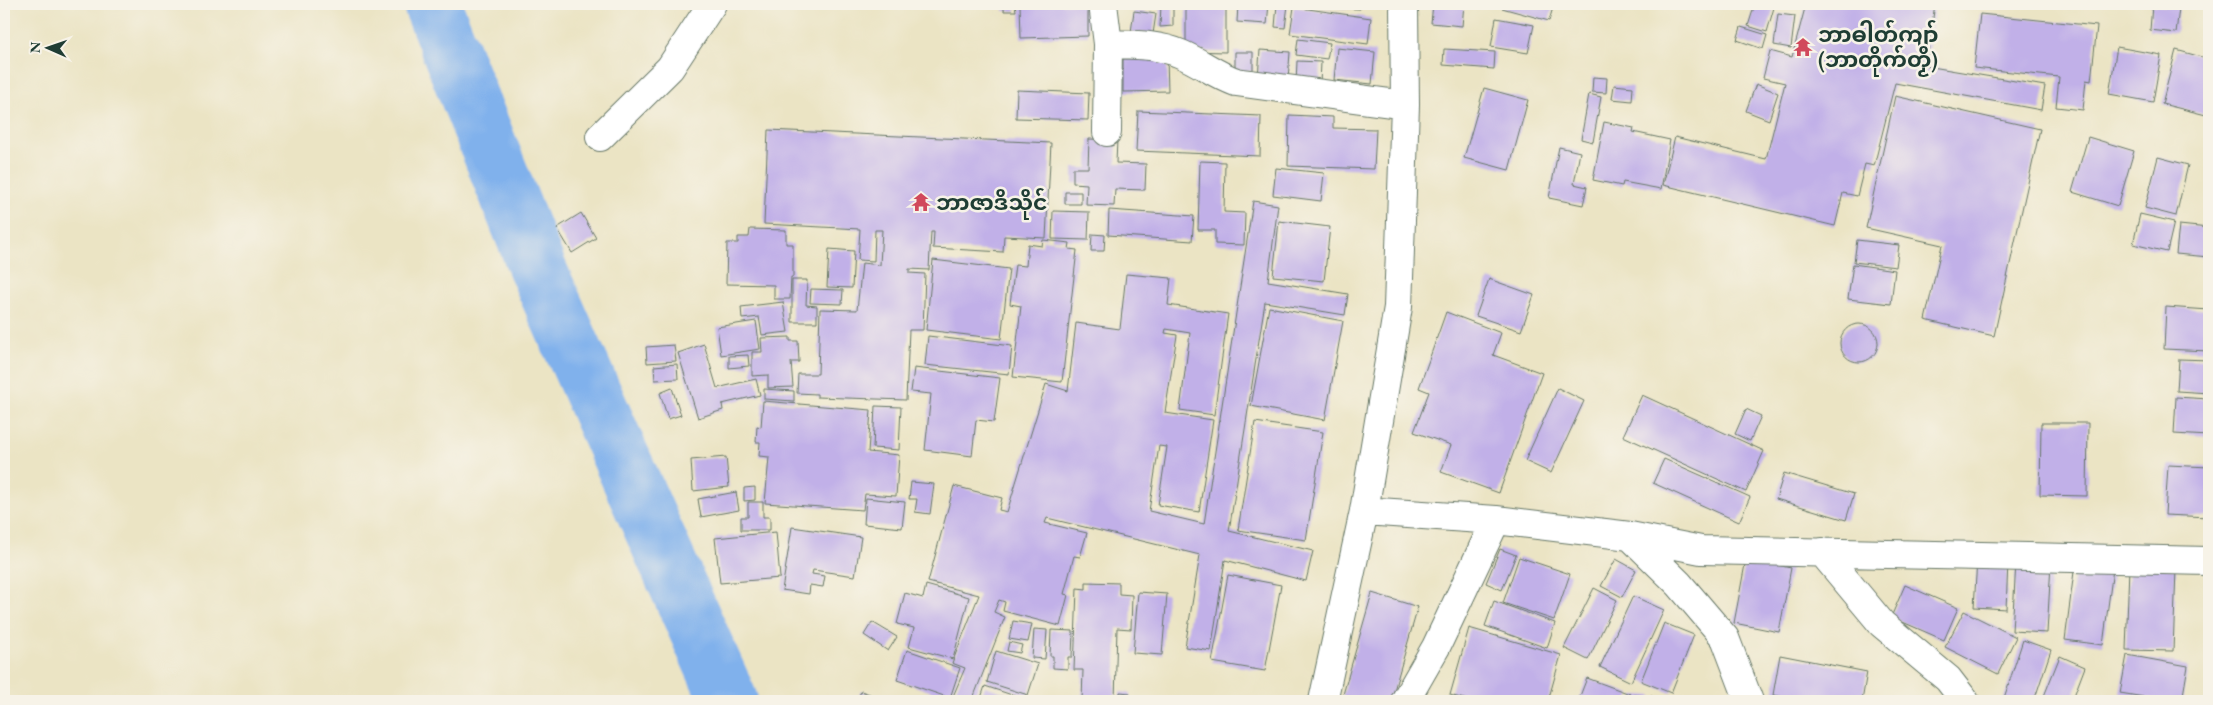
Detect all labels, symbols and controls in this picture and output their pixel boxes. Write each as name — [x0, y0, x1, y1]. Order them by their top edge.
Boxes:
place label: ဘာဓါတ်ကျာ် (ဘာတိုက်တၟိ) — [1818, 19, 1938, 77]
north arrow — [22, 22, 72, 72]
temple icon: ဘာဓါတ်ကျာ် (ဘာတိုက်တၟိ) — [1792, 36, 1814, 58]
text: N — [26, 41, 44, 54]
place label: ဘာဇာဒိသိုင် — [936, 187, 1047, 220]
temple icon: ဘာဇာဒိသိုင် — [910, 191, 932, 213]

